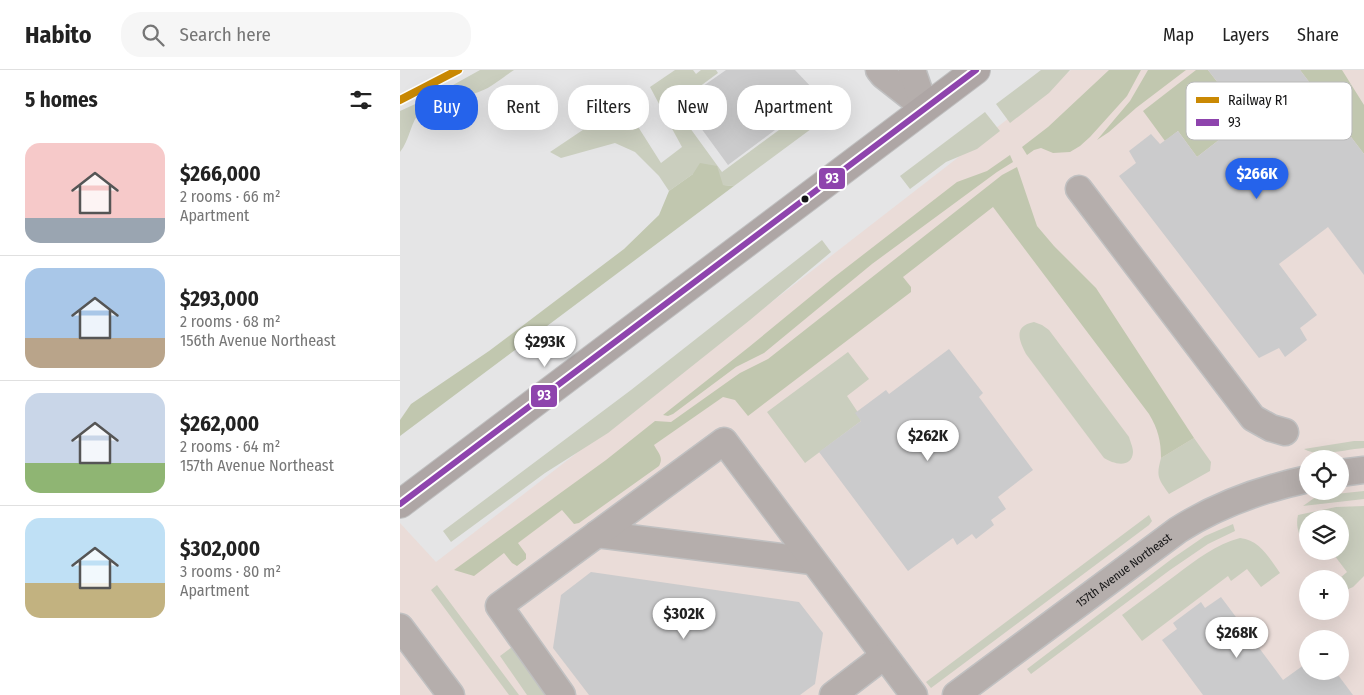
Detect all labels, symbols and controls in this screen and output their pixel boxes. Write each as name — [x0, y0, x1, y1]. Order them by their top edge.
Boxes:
search box — [121, 12, 471, 57]
text: Habito — [25, 21, 91, 49]
icon: search — [139, 21, 167, 49]
text: Search here — [179, 23, 271, 46]
text: Map — [1163, 24, 1194, 46]
text: Layers — [1222, 24, 1269, 46]
text: Share — [1297, 24, 1339, 46]
legend — [1186, 82, 1352, 140]
chip: Buy — [415, 85, 478, 130]
chip: Rent — [488, 85, 558, 130]
chip: Filters — [568, 85, 649, 130]
chip: New — [659, 85, 727, 130]
chip: Apartment — [737, 85, 851, 130]
icon: filters — [347, 86, 375, 114]
text: 5 homes — [25, 87, 98, 113]
text: Railway R1 — [1228, 92, 1288, 109]
text: 93 — [1228, 114, 1241, 131]
pin: $266K — [1222, 158, 1292, 200]
text: $266,000 — [180, 161, 261, 187]
icon: home — [65, 163, 125, 223]
text: $266K — [1236, 164, 1278, 183]
line badge: 93 — [818, 167, 846, 190]
text: 93 — [825, 170, 839, 187]
text: 2 rooms · 66 m² — [180, 187, 280, 206]
unlabelled marker — [800, 194, 810, 204]
text: Apartment — [180, 206, 249, 225]
text: $293,000 — [180, 286, 259, 312]
icon: home — [65, 288, 125, 348]
text: 2 rooms · 68 m² — [180, 312, 281, 331]
pin: $293K — [510, 326, 580, 368]
text: 156th Avenue Northeast — [180, 331, 336, 350]
text: $293K — [525, 332, 565, 351]
line badge: 93 — [530, 384, 558, 408]
text: 93 — [537, 387, 551, 404]
text: $262,000 — [180, 411, 259, 437]
icon: home — [65, 413, 125, 473]
pin: $262K — [893, 420, 963, 462]
text: $262K — [908, 426, 948, 445]
text: 2 rooms · 64 m² — [180, 437, 280, 456]
map controls — [1299, 450, 1349, 680]
button: locate — [1299, 450, 1349, 500]
text: 157th Avenue Northeast — [180, 456, 334, 475]
button: layers — [1299, 510, 1349, 560]
street label: 157th Avenue Northeast — [1073, 530, 1174, 610]
text: $302,000 — [180, 536, 260, 562]
icon: home — [65, 538, 125, 598]
text: 3 rooms · 80 m² — [180, 562, 281, 581]
button: + — [1299, 570, 1349, 620]
text: Apartment — [180, 581, 249, 600]
pin: $302K — [649, 598, 719, 640]
text: $302K — [664, 604, 704, 623]
pin: $268K — [1202, 616, 1272, 659]
text: $268K — [1216, 623, 1258, 642]
button: − — [1299, 630, 1349, 680]

